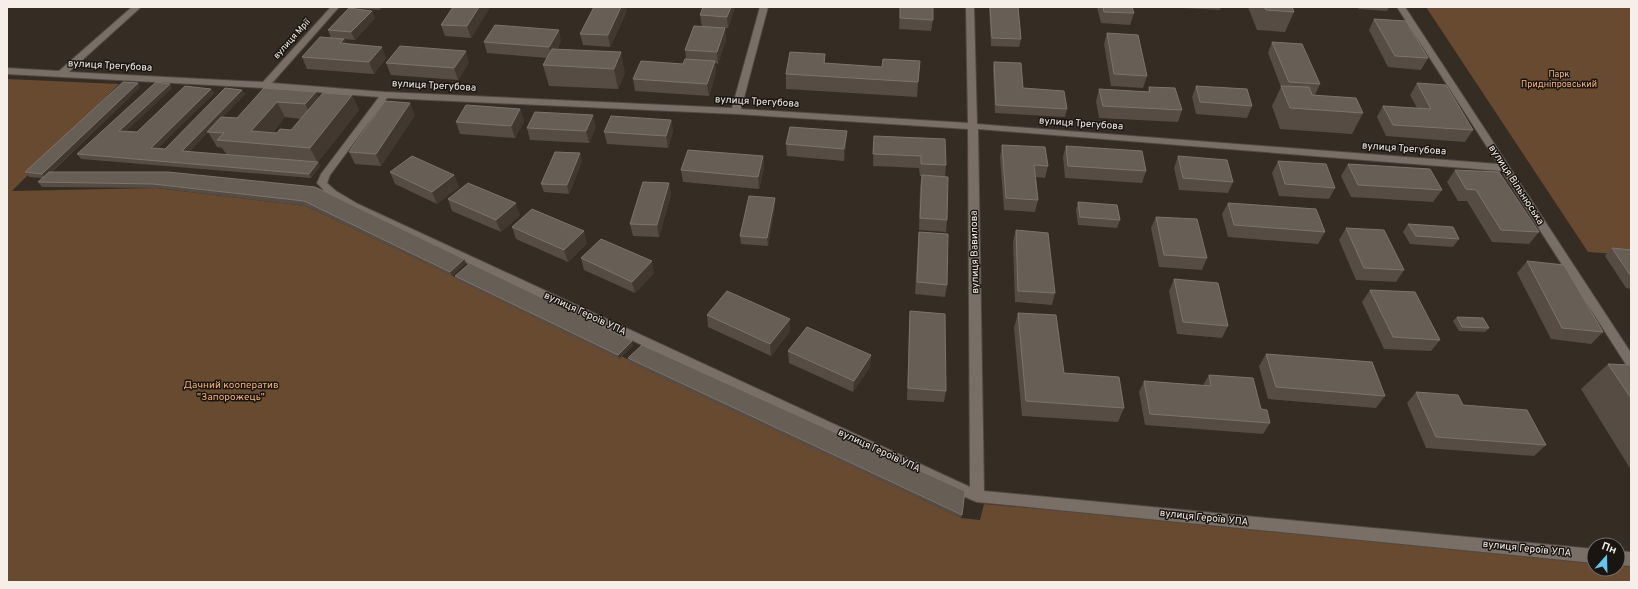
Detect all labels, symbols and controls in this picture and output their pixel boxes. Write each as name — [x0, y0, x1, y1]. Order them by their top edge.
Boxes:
street label: вулиця Мрії — [271, 16, 313, 61]
street label: вулиця Трегубова — [67, 57, 153, 75]
park label: Парк Придніпровський — [1521, 69, 1597, 90]
street label: вулиця Трегубова — [391, 77, 477, 95]
street label: вулиця Трегубова — [714, 93, 800, 111]
street label: вулиця Трегубова — [1038, 115, 1124, 133]
street label: вулиця Трегубова — [1361, 140, 1447, 158]
street label: вулиця Вільнюська — [1485, 143, 1547, 227]
street label: вулиця Вавилова — [968, 210, 982, 294]
street label: вулиця Героїв УПА — [542, 289, 628, 339]
park label: Дачний кооператив "Запорожець" — [183, 379, 279, 404]
street label: вулиця Героїв УПА — [836, 426, 922, 476]
street label: вулиця Героїв УПА — [1159, 507, 1249, 529]
north arrow — [1586, 537, 1626, 577]
street label: вулиця Героїв УПА — [1482, 538, 1572, 560]
text: Пн — [1600, 539, 1618, 558]

